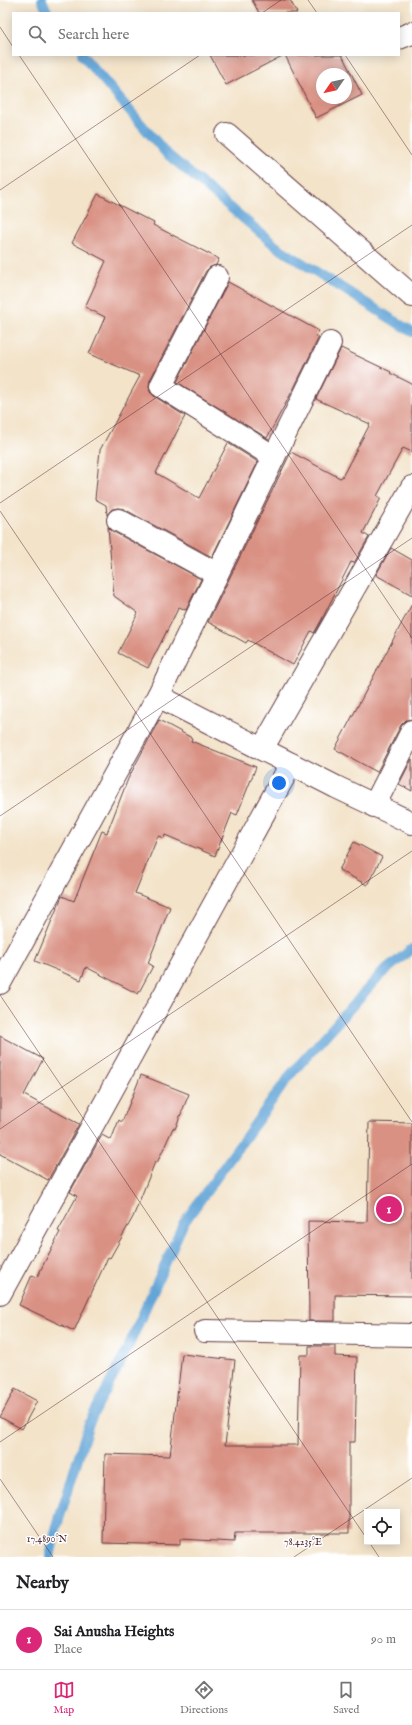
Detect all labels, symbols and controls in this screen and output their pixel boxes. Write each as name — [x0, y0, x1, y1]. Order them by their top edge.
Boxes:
search box — [12, 12, 400, 56]
icon: search — [26, 23, 48, 45]
text: Search here — [58, 25, 129, 44]
north arrow — [316, 68, 352, 104]
your location — [269, 773, 289, 793]
pin: 1 — [376, 1194, 402, 1224]
map controls — [364, 1509, 400, 1545]
button: locate — [364, 1509, 400, 1545]
text: 17.4890°N — [27, 1533, 68, 1546]
text: 78.4235°E — [284, 1536, 322, 1549]
text: Nearby — [16, 1573, 69, 1594]
text: Sai Anusha Heights — [54, 1622, 174, 1641]
text: 1 — [27, 1631, 31, 1648]
text: 90 m — [371, 1631, 396, 1648]
text: Place — [54, 1641, 82, 1658]
tab: Map — [53, 1679, 75, 1717]
tab: Directions — [180, 1679, 228, 1717]
tab: Saved — [333, 1679, 359, 1717]

